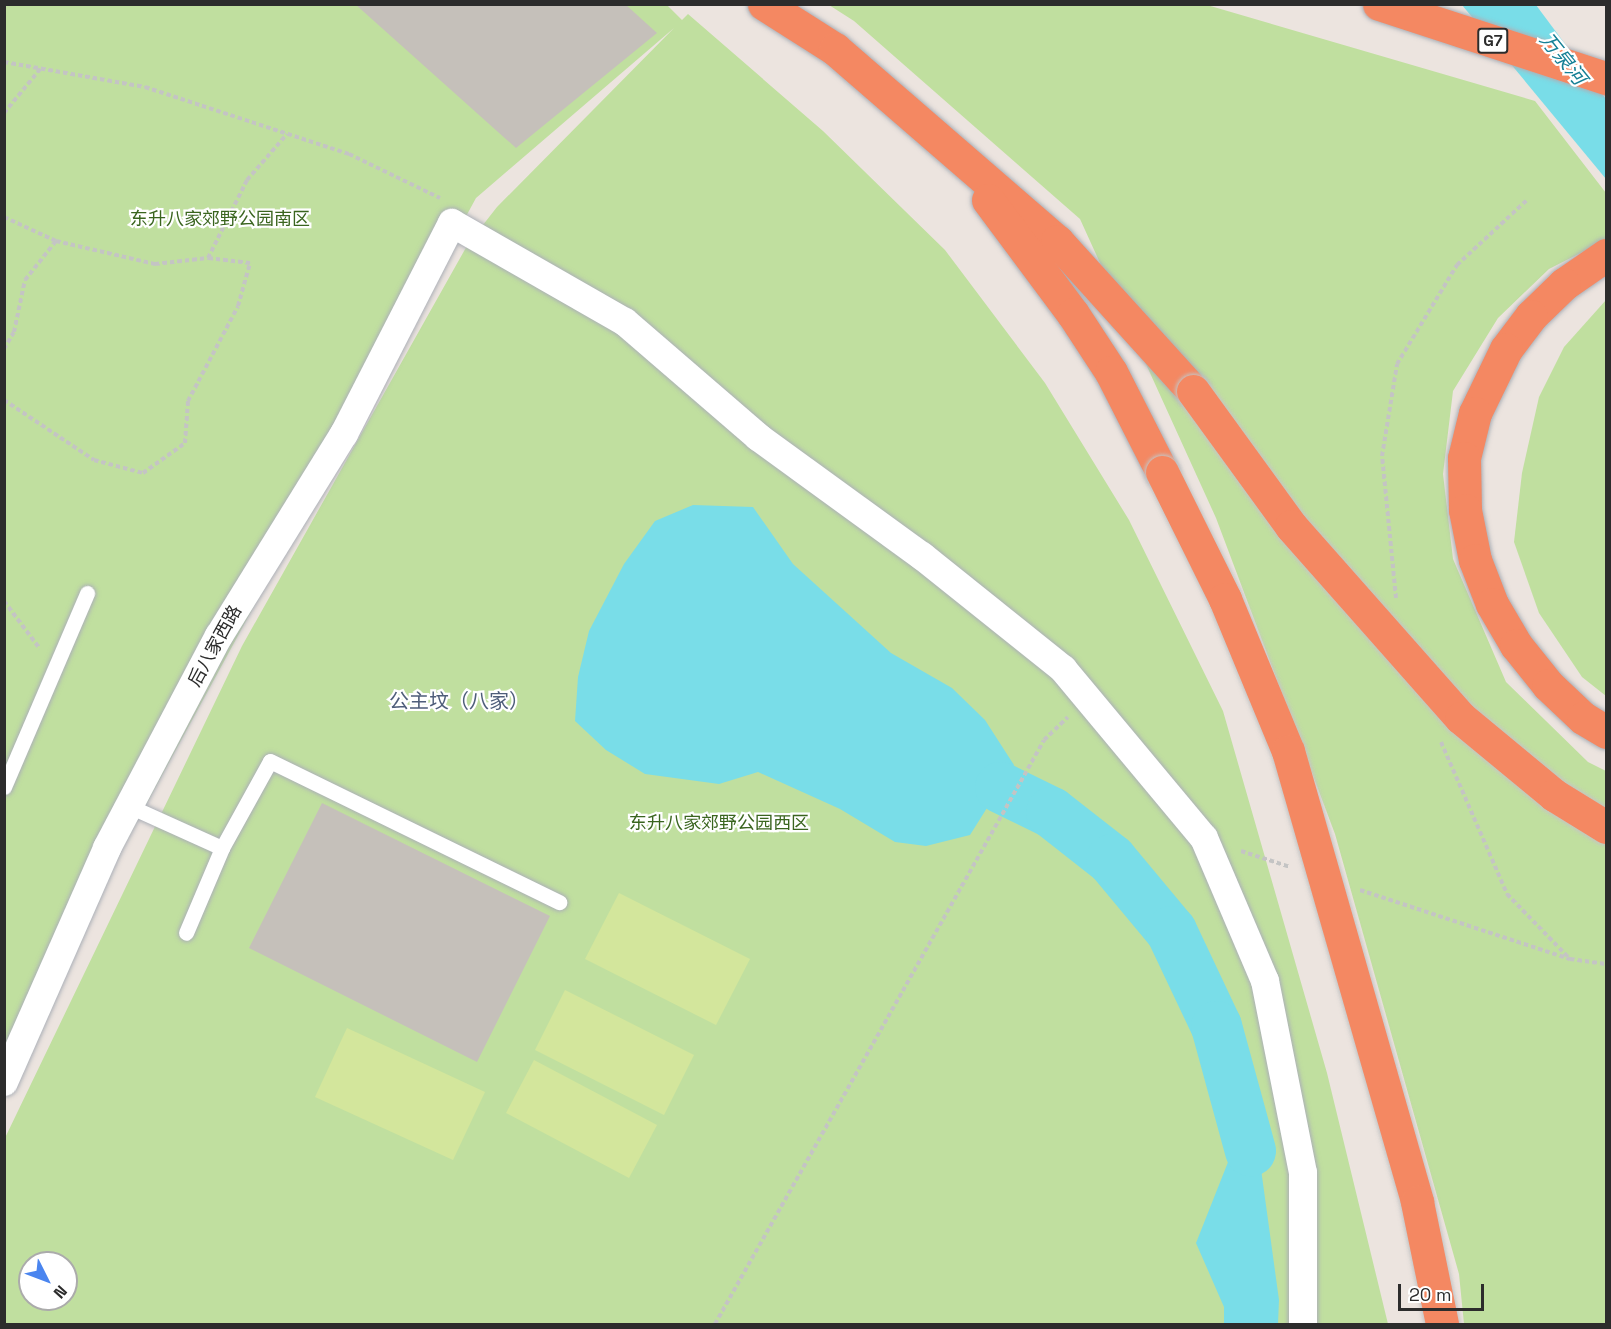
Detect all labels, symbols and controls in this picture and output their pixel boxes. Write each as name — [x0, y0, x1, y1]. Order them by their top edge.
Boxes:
road number: G7 — [1476, 28, 1510, 54]
water label: 万泉河 — [1535, 28, 1591, 90]
park label: 东升八家郊野公园南区 — [130, 208, 310, 230]
street label: 后八家西路 — [184, 601, 246, 691]
district label: 公主坟（八家） — [389, 689, 529, 713]
park label: 东升八家郊野公园西区 — [629, 812, 809, 834]
north arrow — [18, 1251, 78, 1311]
scale bar — [1401, 1272, 1486, 1310]
text: N — [49, 1281, 72, 1303]
text: 20 m — [1409, 1283, 1452, 1306]

